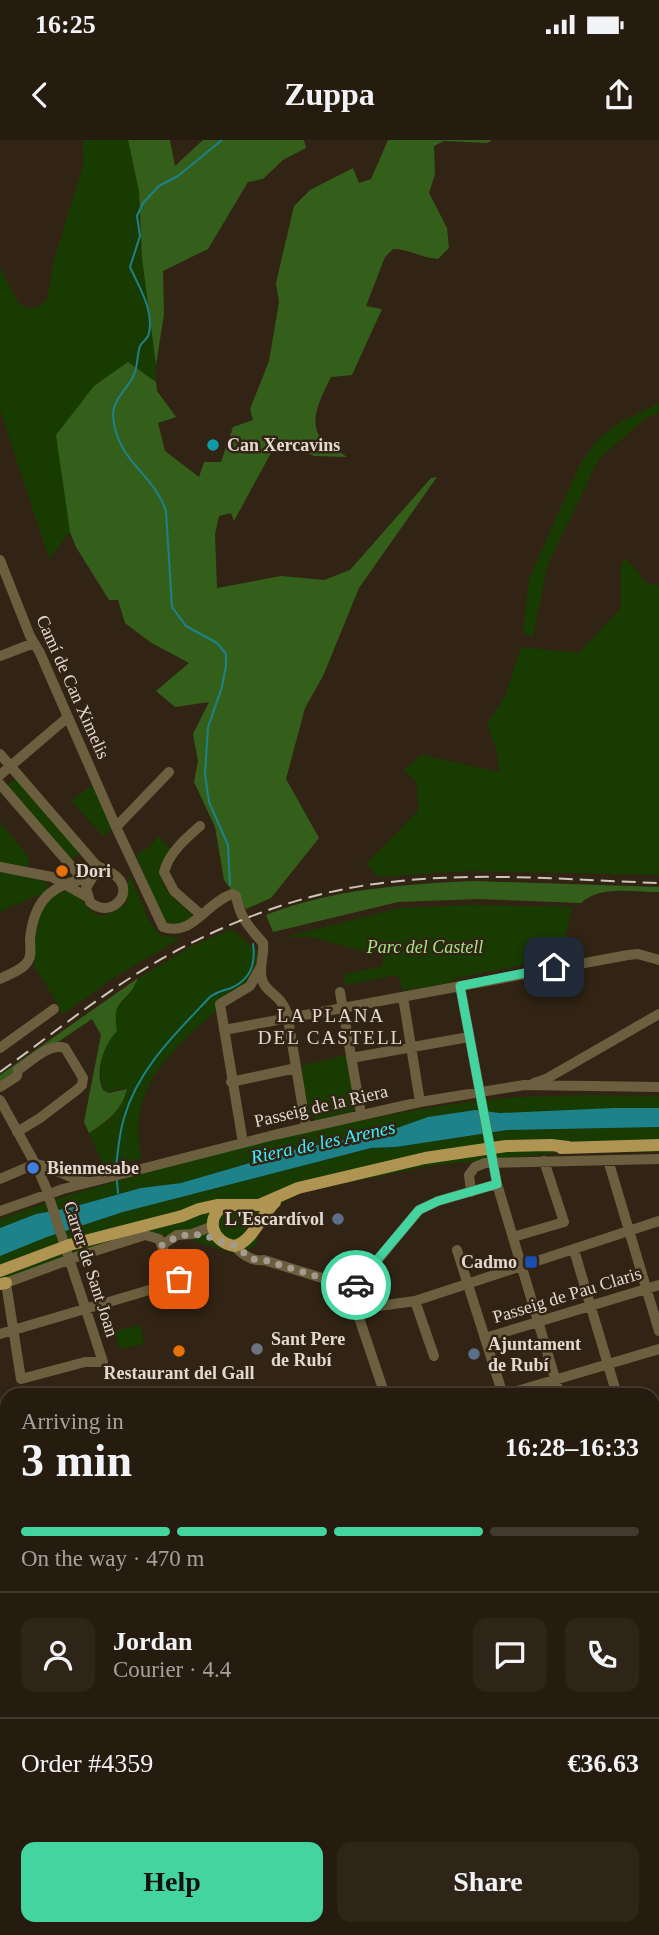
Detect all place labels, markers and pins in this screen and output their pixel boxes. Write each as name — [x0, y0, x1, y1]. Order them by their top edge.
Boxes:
place label: Can Xercavins — [227, 435, 340, 455]
marker: Can Xercavins — [205, 437, 221, 453]
place label: Dori — [76, 861, 111, 881]
marker: Dori — [54, 863, 70, 879]
pin — [524, 937, 584, 997]
place label: Bienmesabe — [47, 1158, 139, 1178]
marker: Bienmesabe — [25, 1160, 41, 1176]
place label: L'Escardívol — [225, 1209, 324, 1229]
marker: L'Escardívol — [330, 1211, 346, 1227]
pin — [149, 1249, 209, 1309]
place label: Cadmo — [461, 1252, 517, 1272]
marker: Cadmo — [523, 1254, 539, 1270]
place label: Sant Pere de Rubí — [271, 1329, 345, 1370]
place label: Ajuntament de Rubí — [488, 1334, 581, 1375]
marker: Sant Pere de Rubí — [249, 1341, 265, 1357]
marker: Restaurant del Gall — [171, 1343, 187, 1359]
marker: Ajuntament de Rubí — [466, 1346, 482, 1362]
place label: Restaurant del Gall — [104, 1363, 255, 1383]

